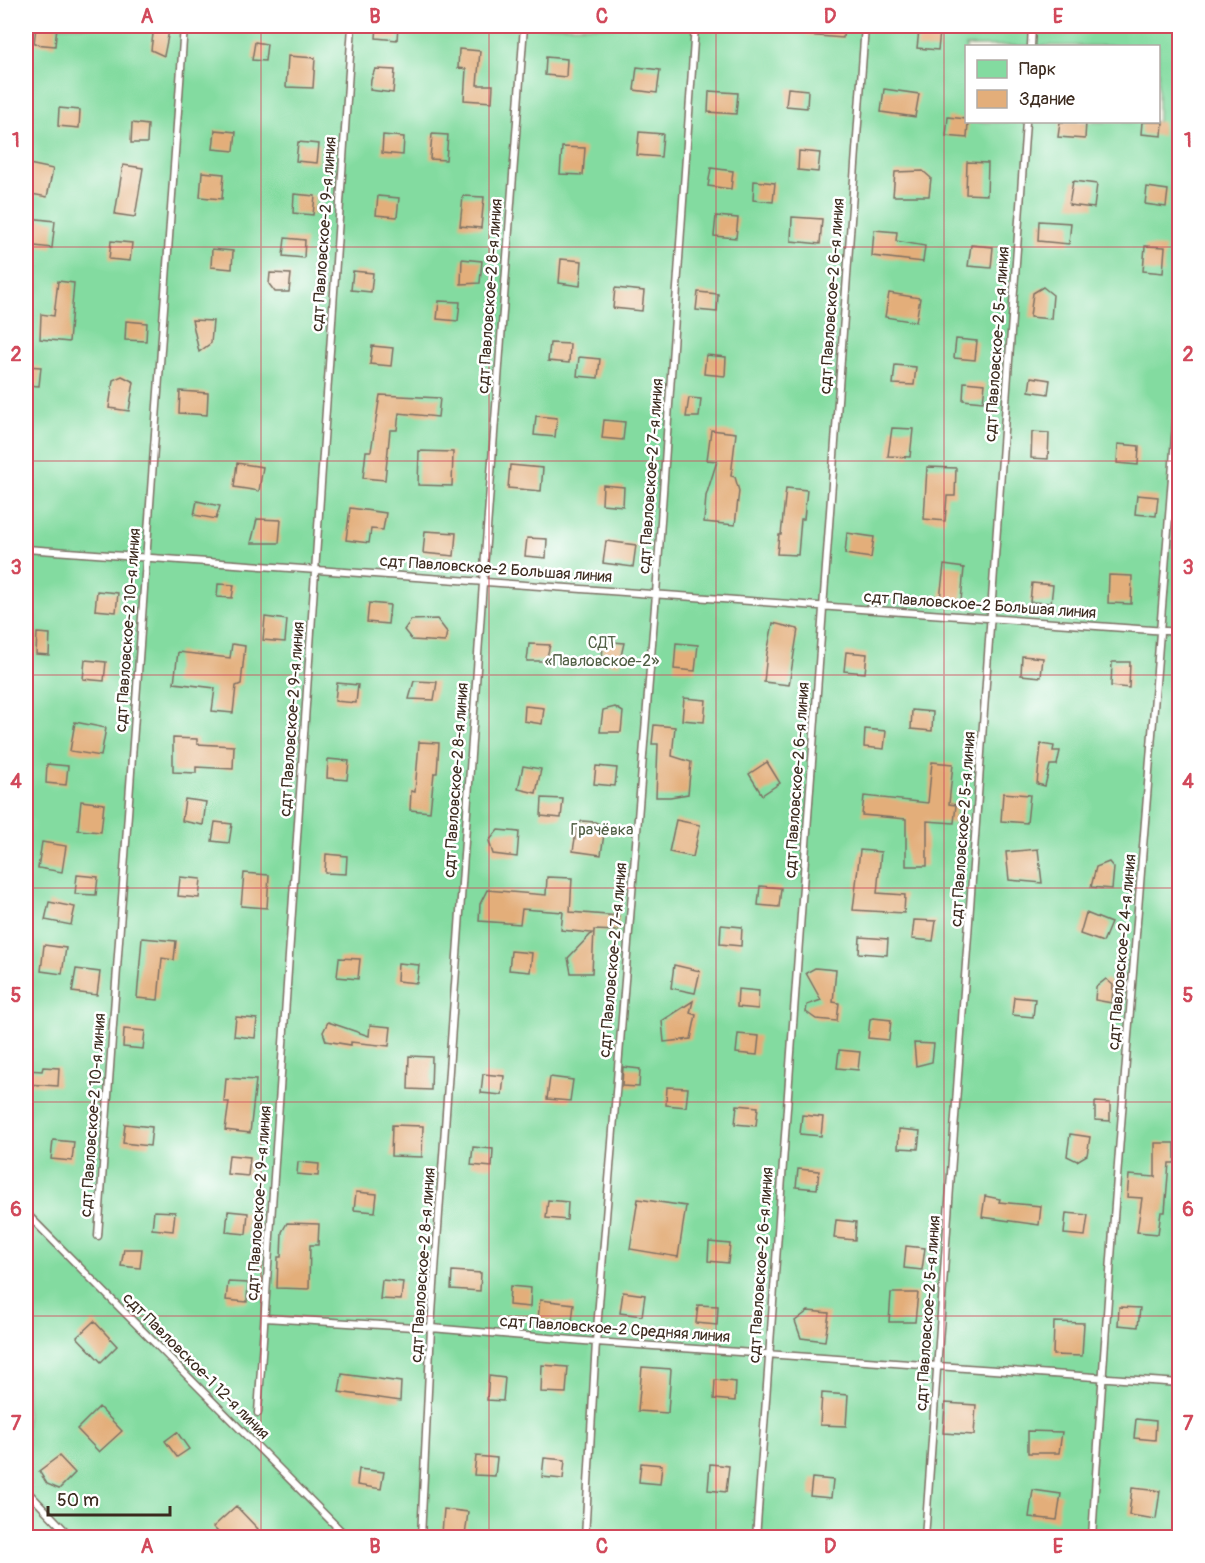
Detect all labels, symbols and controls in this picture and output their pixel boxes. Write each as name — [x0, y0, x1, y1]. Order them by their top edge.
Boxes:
text: A — [141, 4, 154, 29]
text: B — [369, 4, 381, 29]
text: C — [596, 4, 608, 29]
text: D — [824, 4, 837, 29]
text: E — [1053, 4, 1064, 29]
legend — [965, 45, 1160, 123]
text: Парк — [1019, 58, 1056, 81]
text: Здание — [1019, 88, 1075, 111]
text: 1 — [12, 128, 20, 153]
text: 1 — [1184, 128, 1192, 153]
street label: сдт Павловское-2 9-я линия — [307, 136, 341, 332]
street label: сдт Павловское-2 6-я линия — [815, 197, 849, 395]
street label: сдт Павловское-2 8-я линия — [473, 198, 507, 394]
street label: сдт Павловское-2 5-я линия — [980, 246, 1014, 442]
text: 2 — [10, 342, 22, 367]
text: 2 — [1182, 342, 1194, 367]
street label: сдт Павловское-2 7-я линия — [634, 378, 668, 574]
street label: сдт Павловское-2 10-я линия — [111, 527, 145, 733]
street label: сдт Павловское-2 Большая линия — [379, 551, 613, 587]
text: 3 — [10, 555, 22, 580]
text: 3 — [1182, 555, 1194, 580]
street label: сдт Павловское-2 Большая линия — [863, 587, 1097, 623]
street label: сдт Павловское-2 9-я линия — [275, 621, 309, 817]
park label: СДТ «Павловское-2» — [545, 633, 659, 671]
street label: сдт Павловское-2 6-я линия — [780, 681, 814, 879]
street label: сдт Павловское-2 8-я линия — [439, 682, 473, 878]
street label: сдт Павловское-2 5-я линия — [946, 731, 980, 927]
text: 4 — [10, 769, 22, 794]
text: 4 — [1182, 769, 1194, 794]
park label: Грачёвка — [571, 820, 633, 840]
street label: сдт Павловское-2 4-я линия — [1103, 853, 1141, 1051]
street label: сдт Павловское-2 7-я линия — [595, 862, 631, 1058]
text: 5 — [11, 983, 22, 1008]
text: 5 — [1183, 983, 1194, 1008]
street label: сдт Павловское-2 10-я линия — [76, 1012, 110, 1218]
street label: сдт Павловское-2 9-я линия — [242, 1105, 276, 1301]
street label: сдт Павловское-2 6-я линия — [744, 1166, 778, 1364]
street label: сдт Павловское-2 8-я линия — [406, 1167, 440, 1363]
text: 6 — [10, 1197, 22, 1222]
text: 6 — [1182, 1197, 1194, 1222]
street label: сдт Павловское-2 5-я линия — [911, 1215, 945, 1411]
street label: сдт Павловское-1 12-я линия — [118, 1288, 274, 1444]
street label: сдт Павловское-2 Средняя линия — [499, 1311, 731, 1347]
text: 7 — [11, 1411, 22, 1436]
text: 7 — [1183, 1411, 1194, 1436]
scale bar — [48, 1479, 170, 1517]
text: 50 m — [57, 1489, 99, 1512]
text: A — [141, 1534, 154, 1559]
text: B — [369, 1534, 381, 1559]
text: C — [596, 1534, 608, 1559]
text: D — [824, 1534, 837, 1559]
text: E — [1053, 1534, 1064, 1559]

